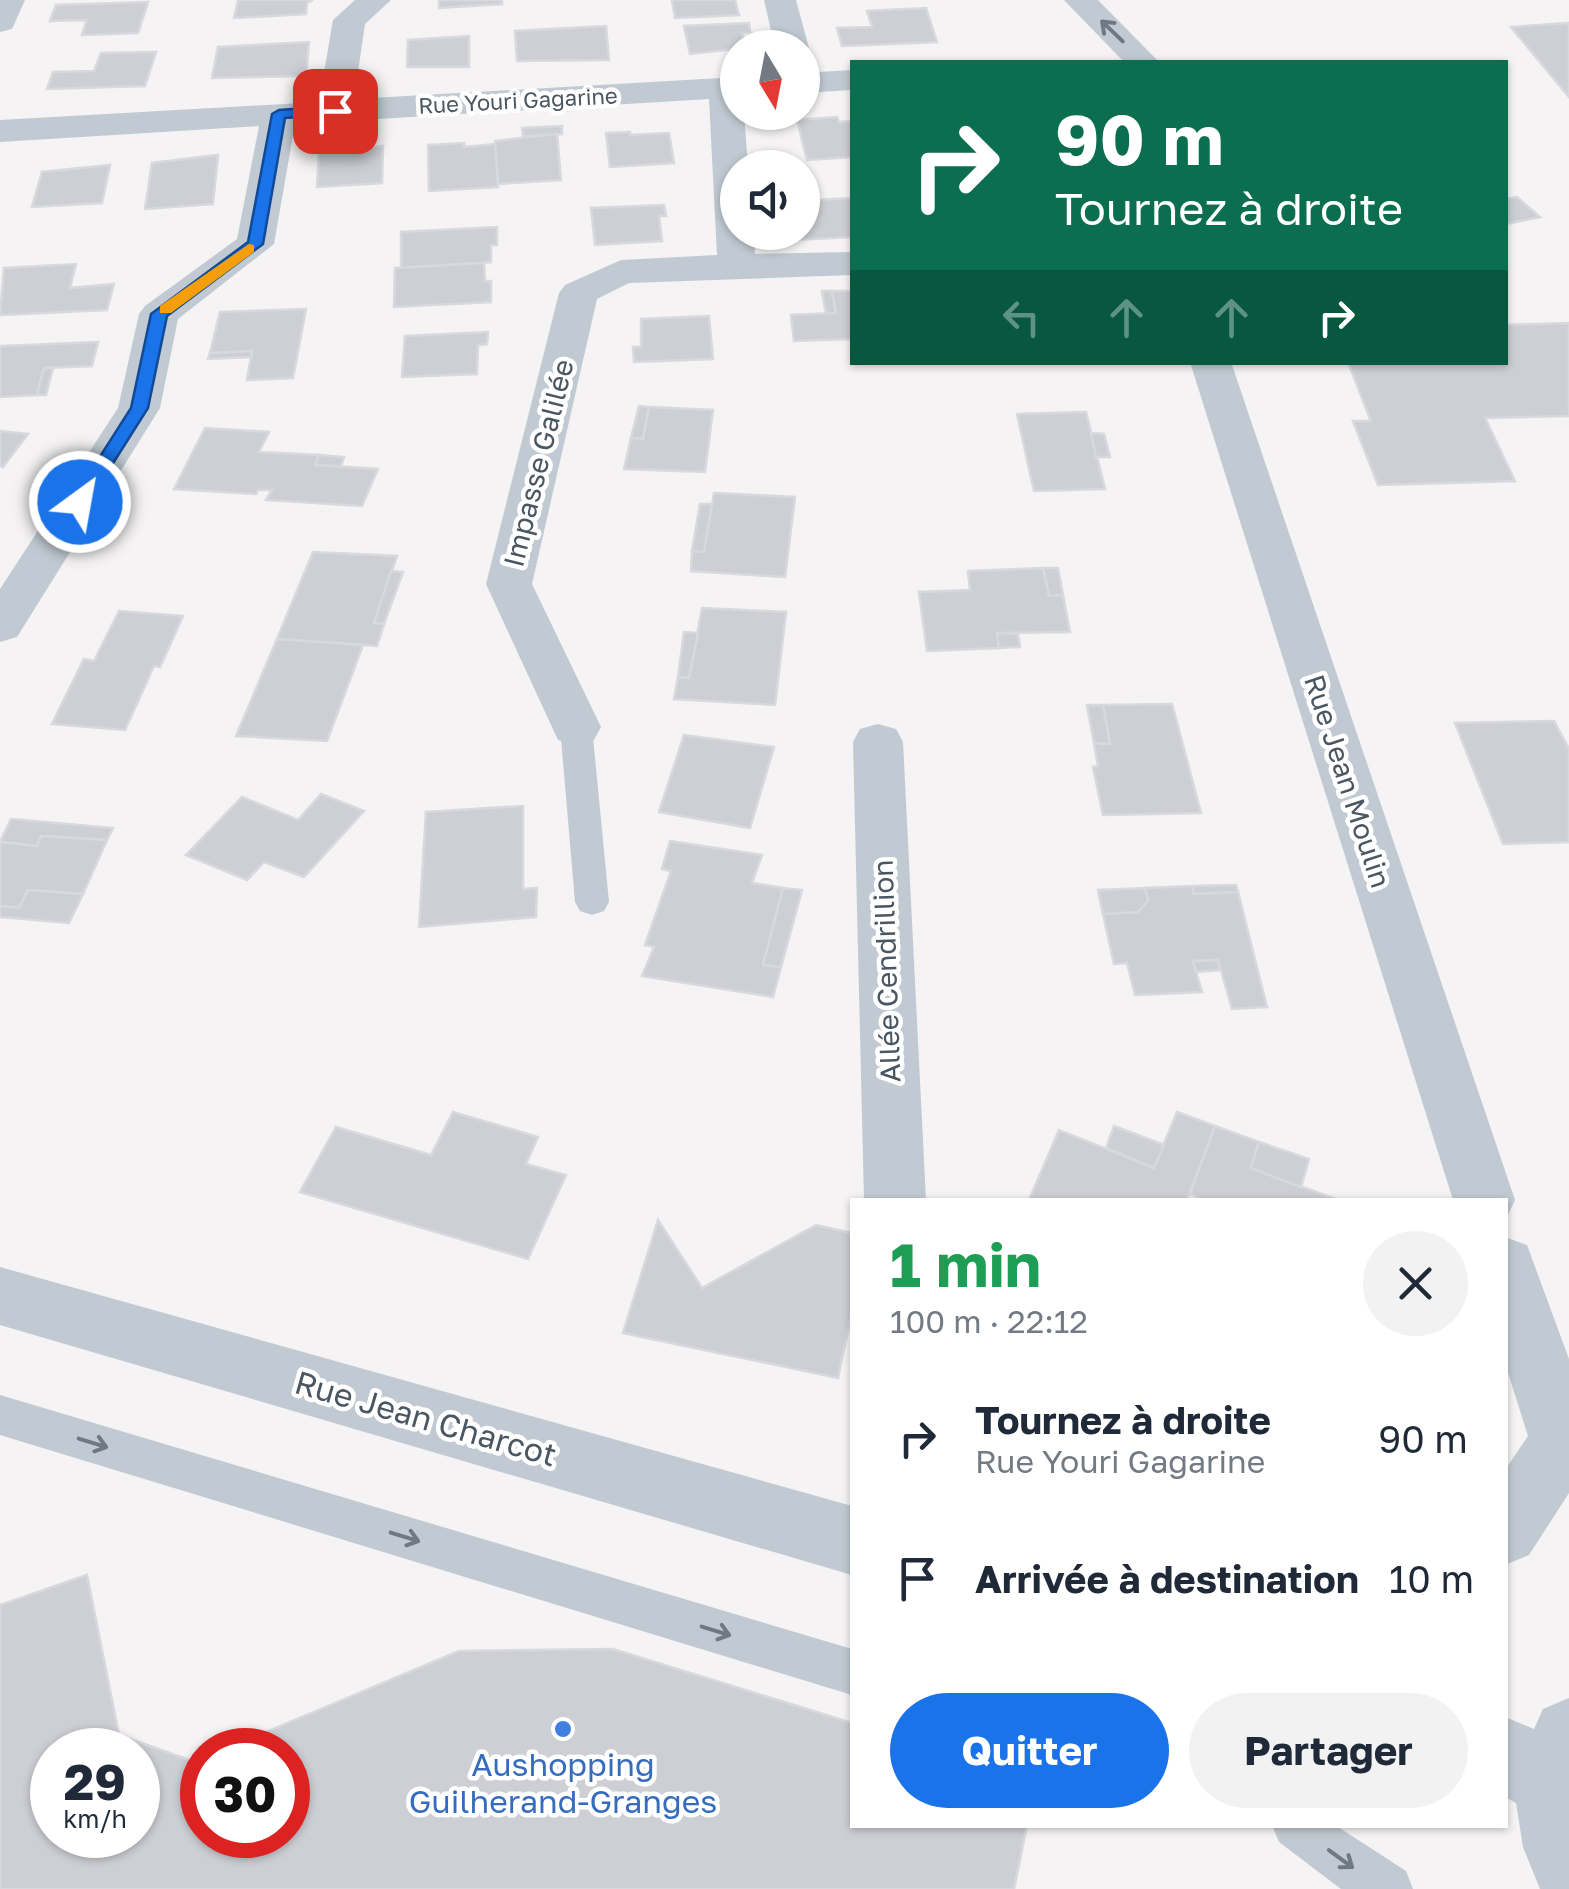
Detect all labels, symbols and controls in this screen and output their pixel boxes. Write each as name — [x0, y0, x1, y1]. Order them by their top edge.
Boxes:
one-way arrow — [1100, 19, 1125, 43]
north arrow — [720, 30, 820, 130]
map controls — [720, 30, 820, 250]
pin — [293, 69, 378, 154]
street label: Rue Youri Gagarine — [418, 81, 618, 119]
icon: arrive — [308, 84, 363, 139]
text: 90 m — [1055, 96, 1224, 180]
icon: right — [890, 100, 1020, 230]
button: sound — [720, 150, 820, 250]
text: Tournez à droite — [1055, 181, 1403, 235]
icon: left — [994, 290, 1049, 345]
icon: ahead — [1099, 290, 1154, 345]
icon: ahead — [1204, 290, 1259, 345]
icon: right — [1309, 290, 1364, 345]
street label: Impasse Galilée — [496, 356, 580, 570]
position arrow — [28, 450, 132, 554]
street label: Rue Jean Moulin — [1298, 670, 1398, 892]
street label: Allée Cendrillion — [866, 859, 906, 1083]
text: 1 min — [890, 1228, 1041, 1300]
button: close — [1363, 1231, 1468, 1336]
text: 100 m · 22:12 — [890, 1302, 1088, 1340]
street label: Rue Jean Charcot — [291, 1362, 561, 1474]
text: Tournez à droite — [975, 1397, 1271, 1442]
icon: right — [890, 1411, 945, 1466]
text: 90 m — [1378, 1416, 1468, 1461]
one-way arrow — [77, 1435, 109, 1453]
text: Rue Youri Gagarine — [975, 1442, 1265, 1480]
one-way arrow — [388, 1529, 420, 1547]
icon: arrive — [890, 1551, 945, 1606]
text: Arrivée à destination — [975, 1556, 1359, 1601]
text: 10 m — [1389, 1556, 1474, 1601]
one-way arrow — [699, 1623, 731, 1641]
button: Quitter — [890, 1693, 1169, 1808]
button: Partager — [1189, 1693, 1468, 1808]
marker: Aushopping Guilherand-Granges — [552, 1718, 574, 1740]
speed limit sign: 30 — [180, 1728, 310, 1858]
place label: Aushopping Guilherand-Granges — [409, 1745, 717, 1820]
text: 29 — [64, 1751, 126, 1811]
text: km/h — [63, 1803, 127, 1834]
one-way arrow — [1327, 1848, 1354, 1869]

